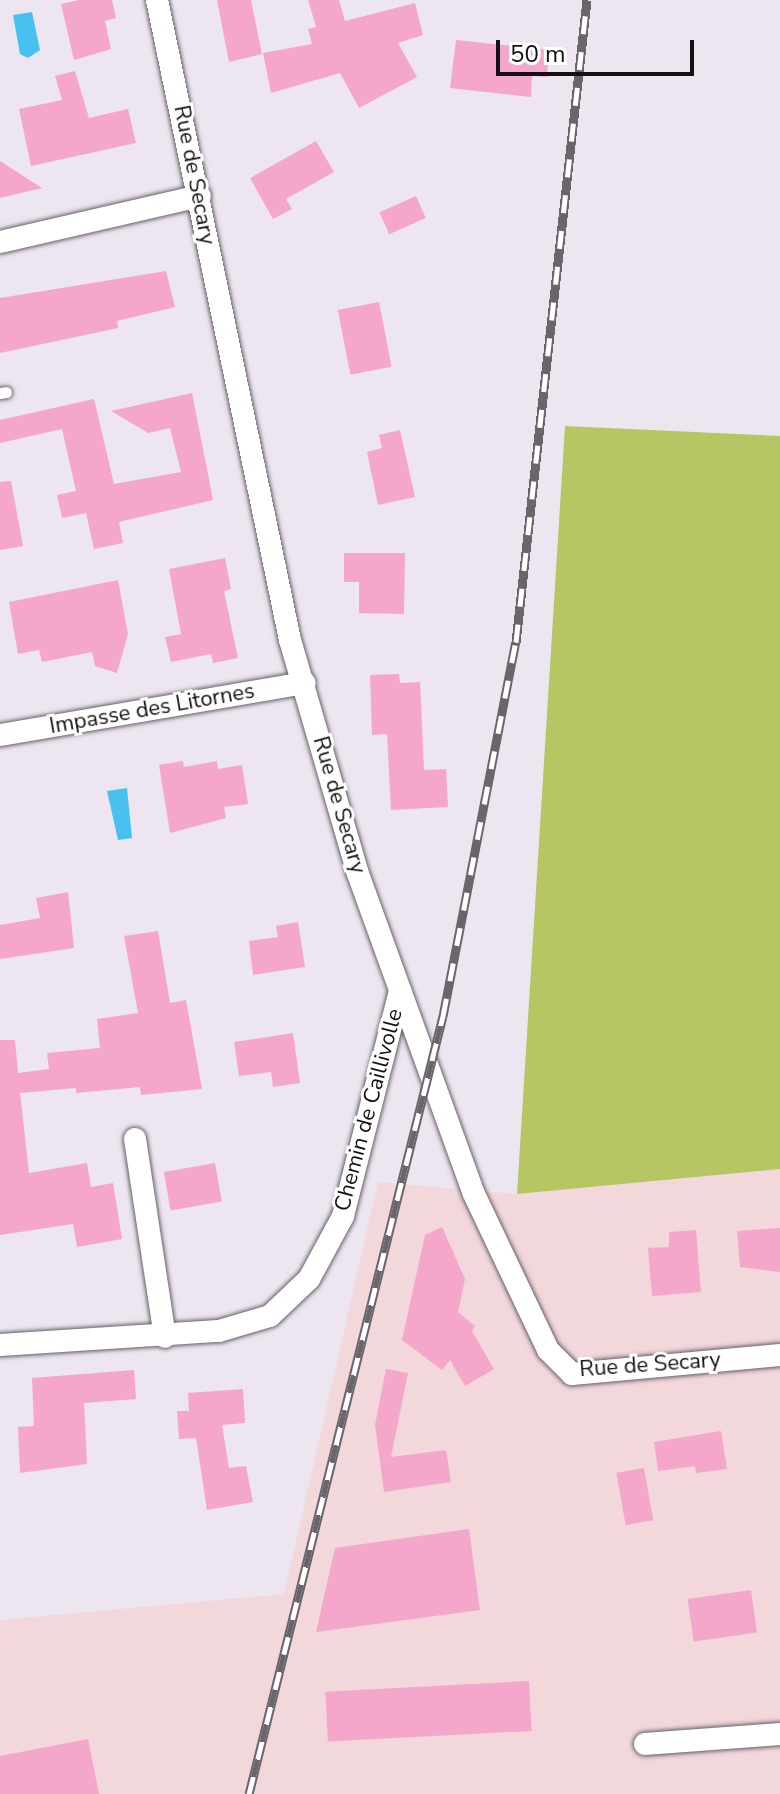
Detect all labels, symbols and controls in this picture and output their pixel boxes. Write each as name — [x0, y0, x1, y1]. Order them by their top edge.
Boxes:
scale bar — [500, 24, 698, 74]
text: 50 m — [510, 38, 566, 70]
street label: Rue de Secary — [168, 103, 220, 247]
street label: Impasse des Litornes — [47, 678, 257, 740]
street label: Rue de Secary — [307, 733, 371, 877]
street label: Chemin de Caillivolle — [329, 1006, 409, 1214]
street label: Rue de Secary — [579, 1347, 721, 1383]

